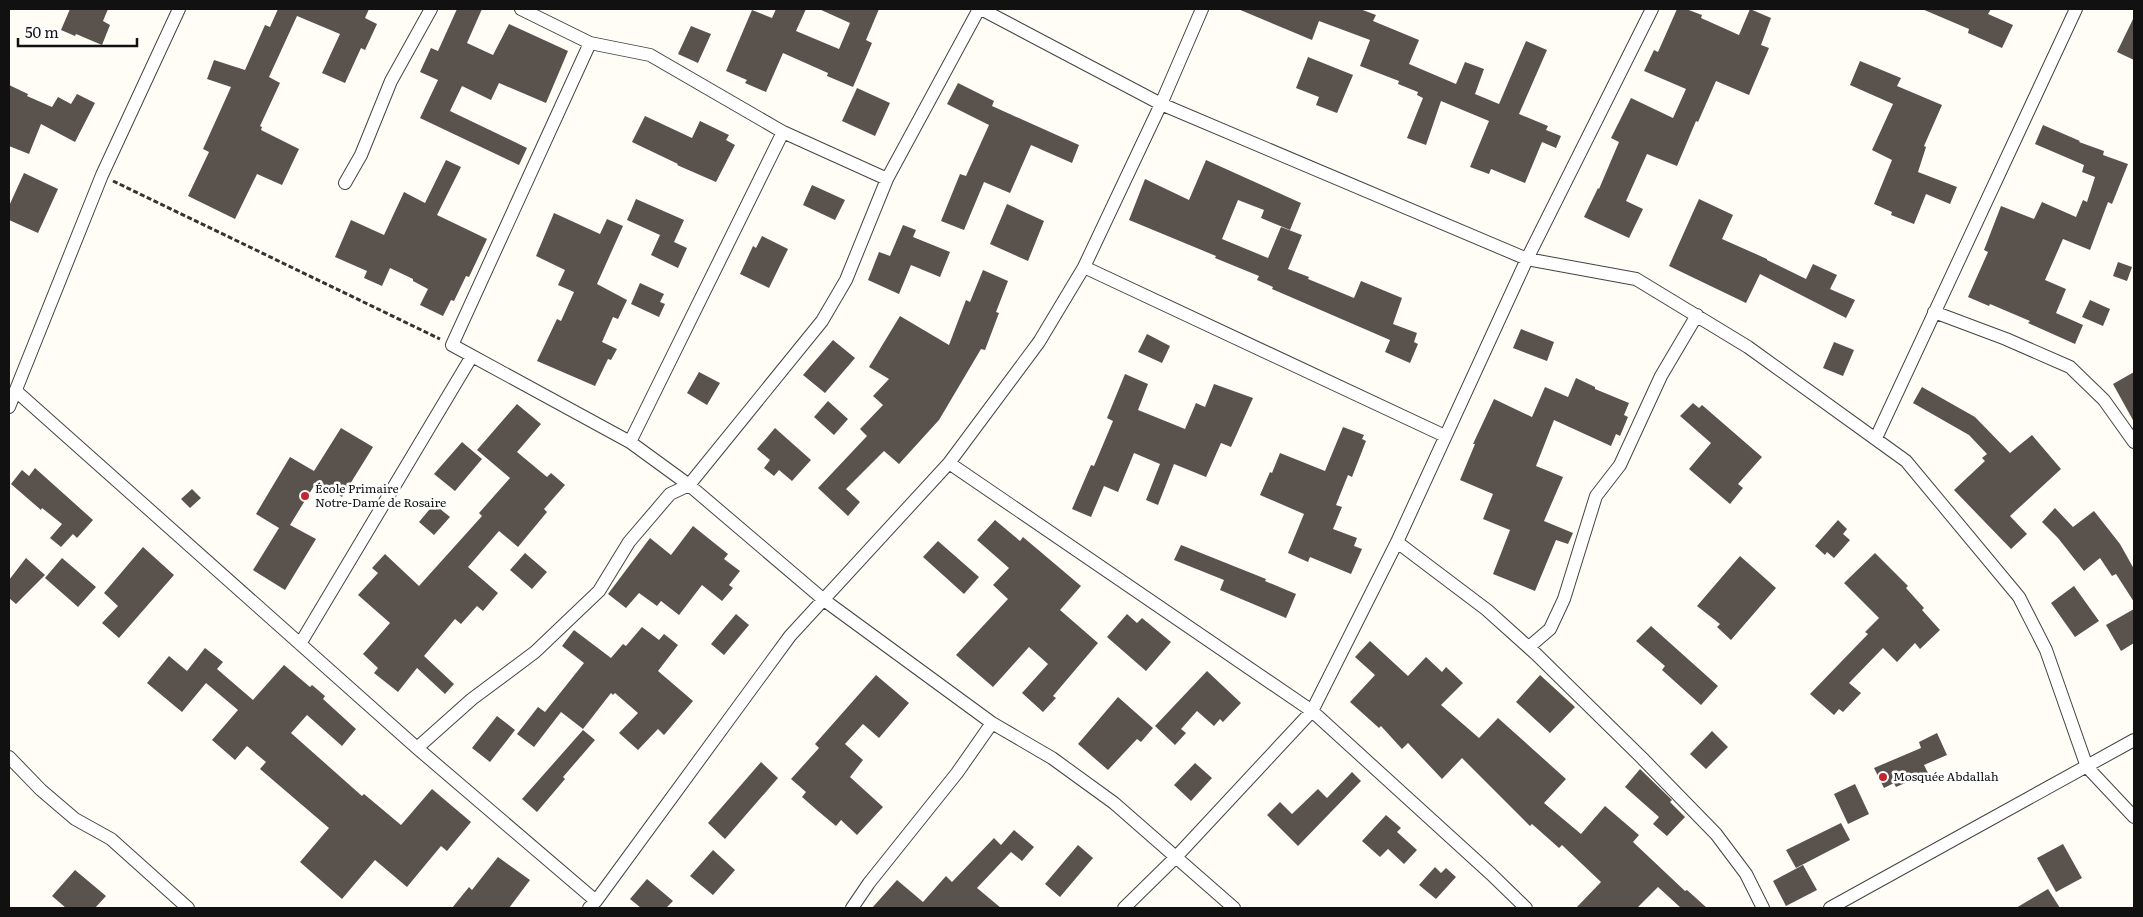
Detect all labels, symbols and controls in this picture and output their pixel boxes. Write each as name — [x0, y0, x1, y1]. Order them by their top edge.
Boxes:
scale bar — [18, 15, 136, 47]
text: 50 m — [25, 20, 59, 43]
place label: École Primaire Notre-Dame de Rosaire — [315, 479, 446, 511]
marker: École Primaire Notre-Dame de Rosaire — [299, 490, 311, 502]
place label: Mosquée Abdallah — [1893, 767, 1999, 785]
marker: Mosquée Abdallah — [1877, 771, 1889, 783]

